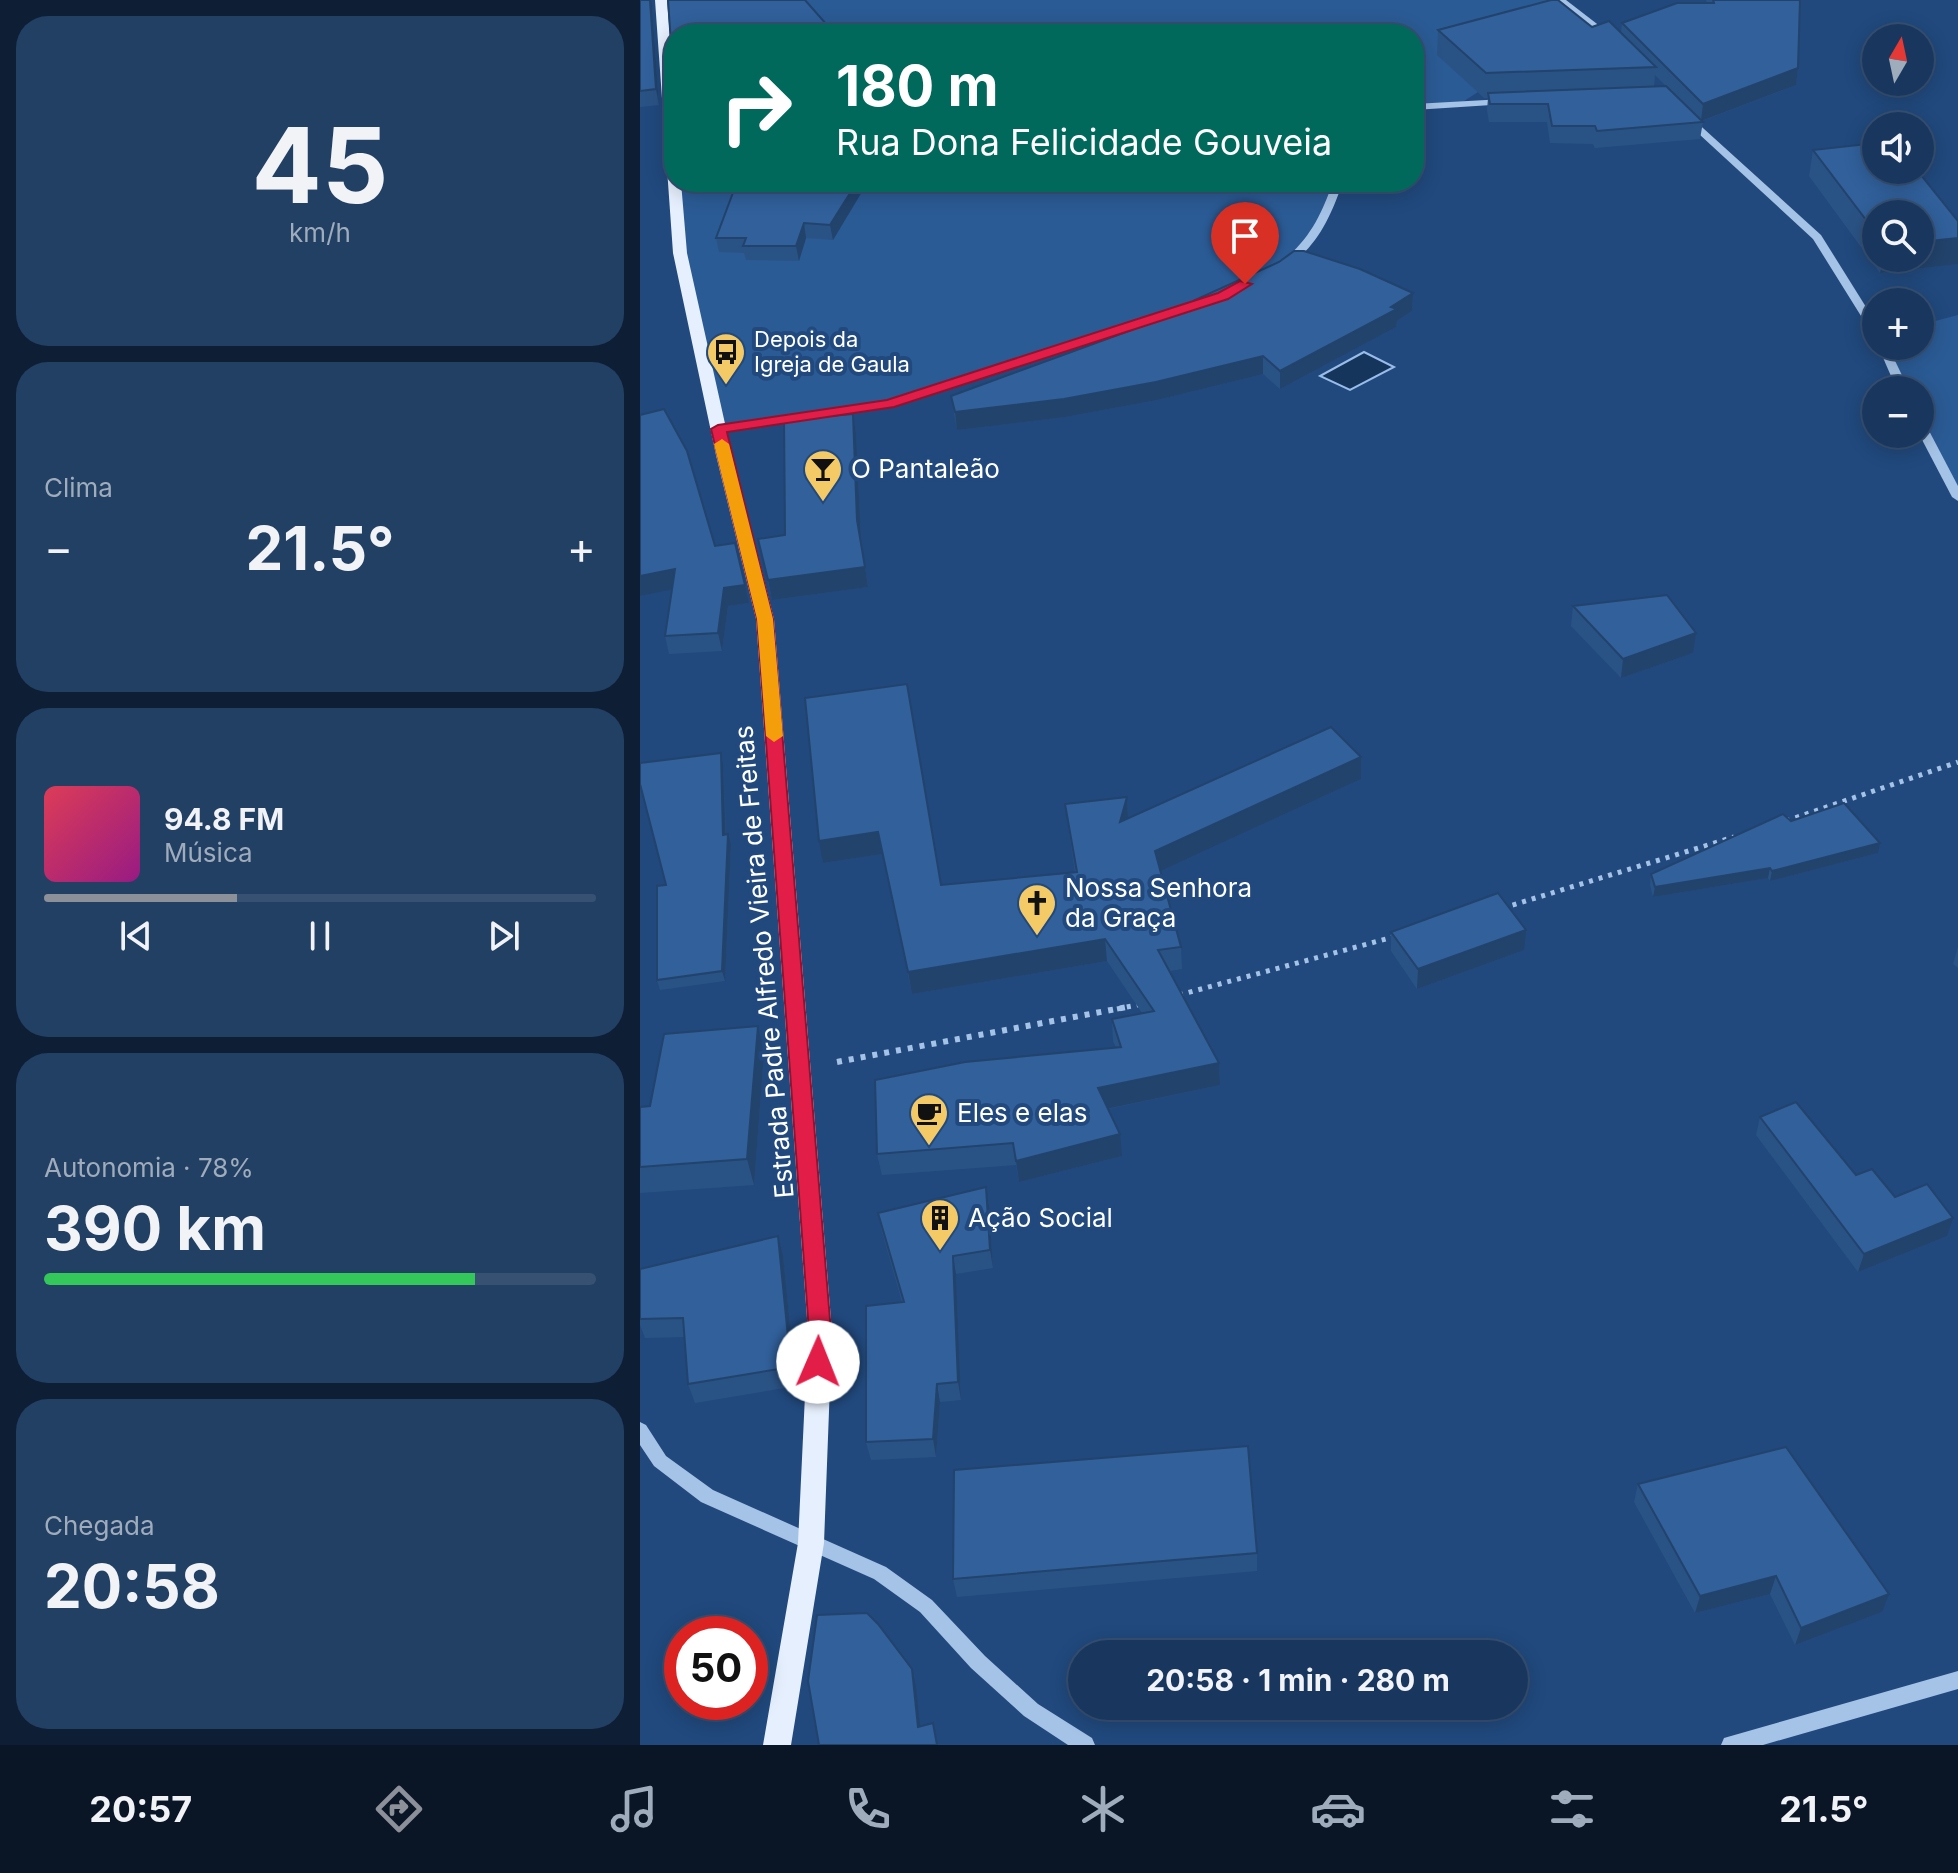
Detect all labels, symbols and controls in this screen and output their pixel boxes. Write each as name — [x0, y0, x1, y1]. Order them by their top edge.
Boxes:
north arrow — [1862, 24, 1934, 96]
map controls — [1862, 24, 1934, 448]
text: 180 m — [836, 52, 999, 120]
icon: right — [704, 56, 808, 160]
text: 45 — [252, 102, 388, 228]
button: sound — [1862, 112, 1934, 184]
text: Rua Dona Felicidade Gouveia — [836, 120, 1332, 164]
button: search — [1862, 200, 1934, 272]
pin — [1211, 202, 1279, 284]
icon: arrive — [1223, 214, 1267, 258]
text: km/h — [289, 217, 351, 248]
button: + — [1862, 288, 1934, 360]
place label: Depois da Igreja de Gaula — [754, 326, 910, 377]
bus stop icon: Depois da Igreja de Gaula — [705, 331, 747, 386]
button: − — [1862, 376, 1934, 448]
bar icon: O Pantaleão — [802, 448, 844, 503]
place label: O Pantaleão — [851, 453, 1000, 484]
text: Clima — [44, 472, 113, 503]
text: 21.5° — [246, 512, 394, 584]
text: − — [44, 521, 73, 575]
text: + — [567, 521, 596, 575]
street label: Estrada Padre Alfredo Vieira de Freitas — [727, 724, 800, 1200]
text: 94.8 FM — [164, 801, 284, 837]
text: Música — [164, 837, 253, 868]
place label: Nossa Senhora da Graça — [1065, 872, 1252, 933]
church icon: Nossa Senhora da Graça — [1016, 882, 1058, 937]
icon: previous — [114, 914, 158, 958]
icon: pause — [298, 914, 342, 958]
icon: next — [482, 914, 526, 958]
cafe icon: Eles e elas — [908, 1092, 950, 1147]
place label: Eles e elas — [957, 1097, 1087, 1128]
text: Autonomia · 78% — [44, 1152, 254, 1183]
text: 390 km — [44, 1192, 266, 1264]
building icon: Ação Social — [919, 1197, 961, 1252]
place label: Ação Social — [968, 1202, 1113, 1233]
position arrow — [776, 1320, 860, 1404]
text: Chegada — [44, 1510, 155, 1541]
text: 20:58 — [44, 1550, 220, 1622]
speed limit sign: 50 — [664, 1616, 768, 1720]
text: 20:58 · 1 min · 280 m — [1146, 1662, 1450, 1698]
icon: directions — [371, 1781, 427, 1837]
icon: music — [606, 1781, 662, 1837]
icon: phone — [840, 1781, 896, 1837]
icon: climate — [1075, 1781, 1131, 1837]
icon: car — [1310, 1781, 1366, 1837]
icon: filters — [1544, 1781, 1600, 1837]
text: 20:57 — [89, 1787, 192, 1831]
text: 21.5° — [1779, 1787, 1869, 1831]

